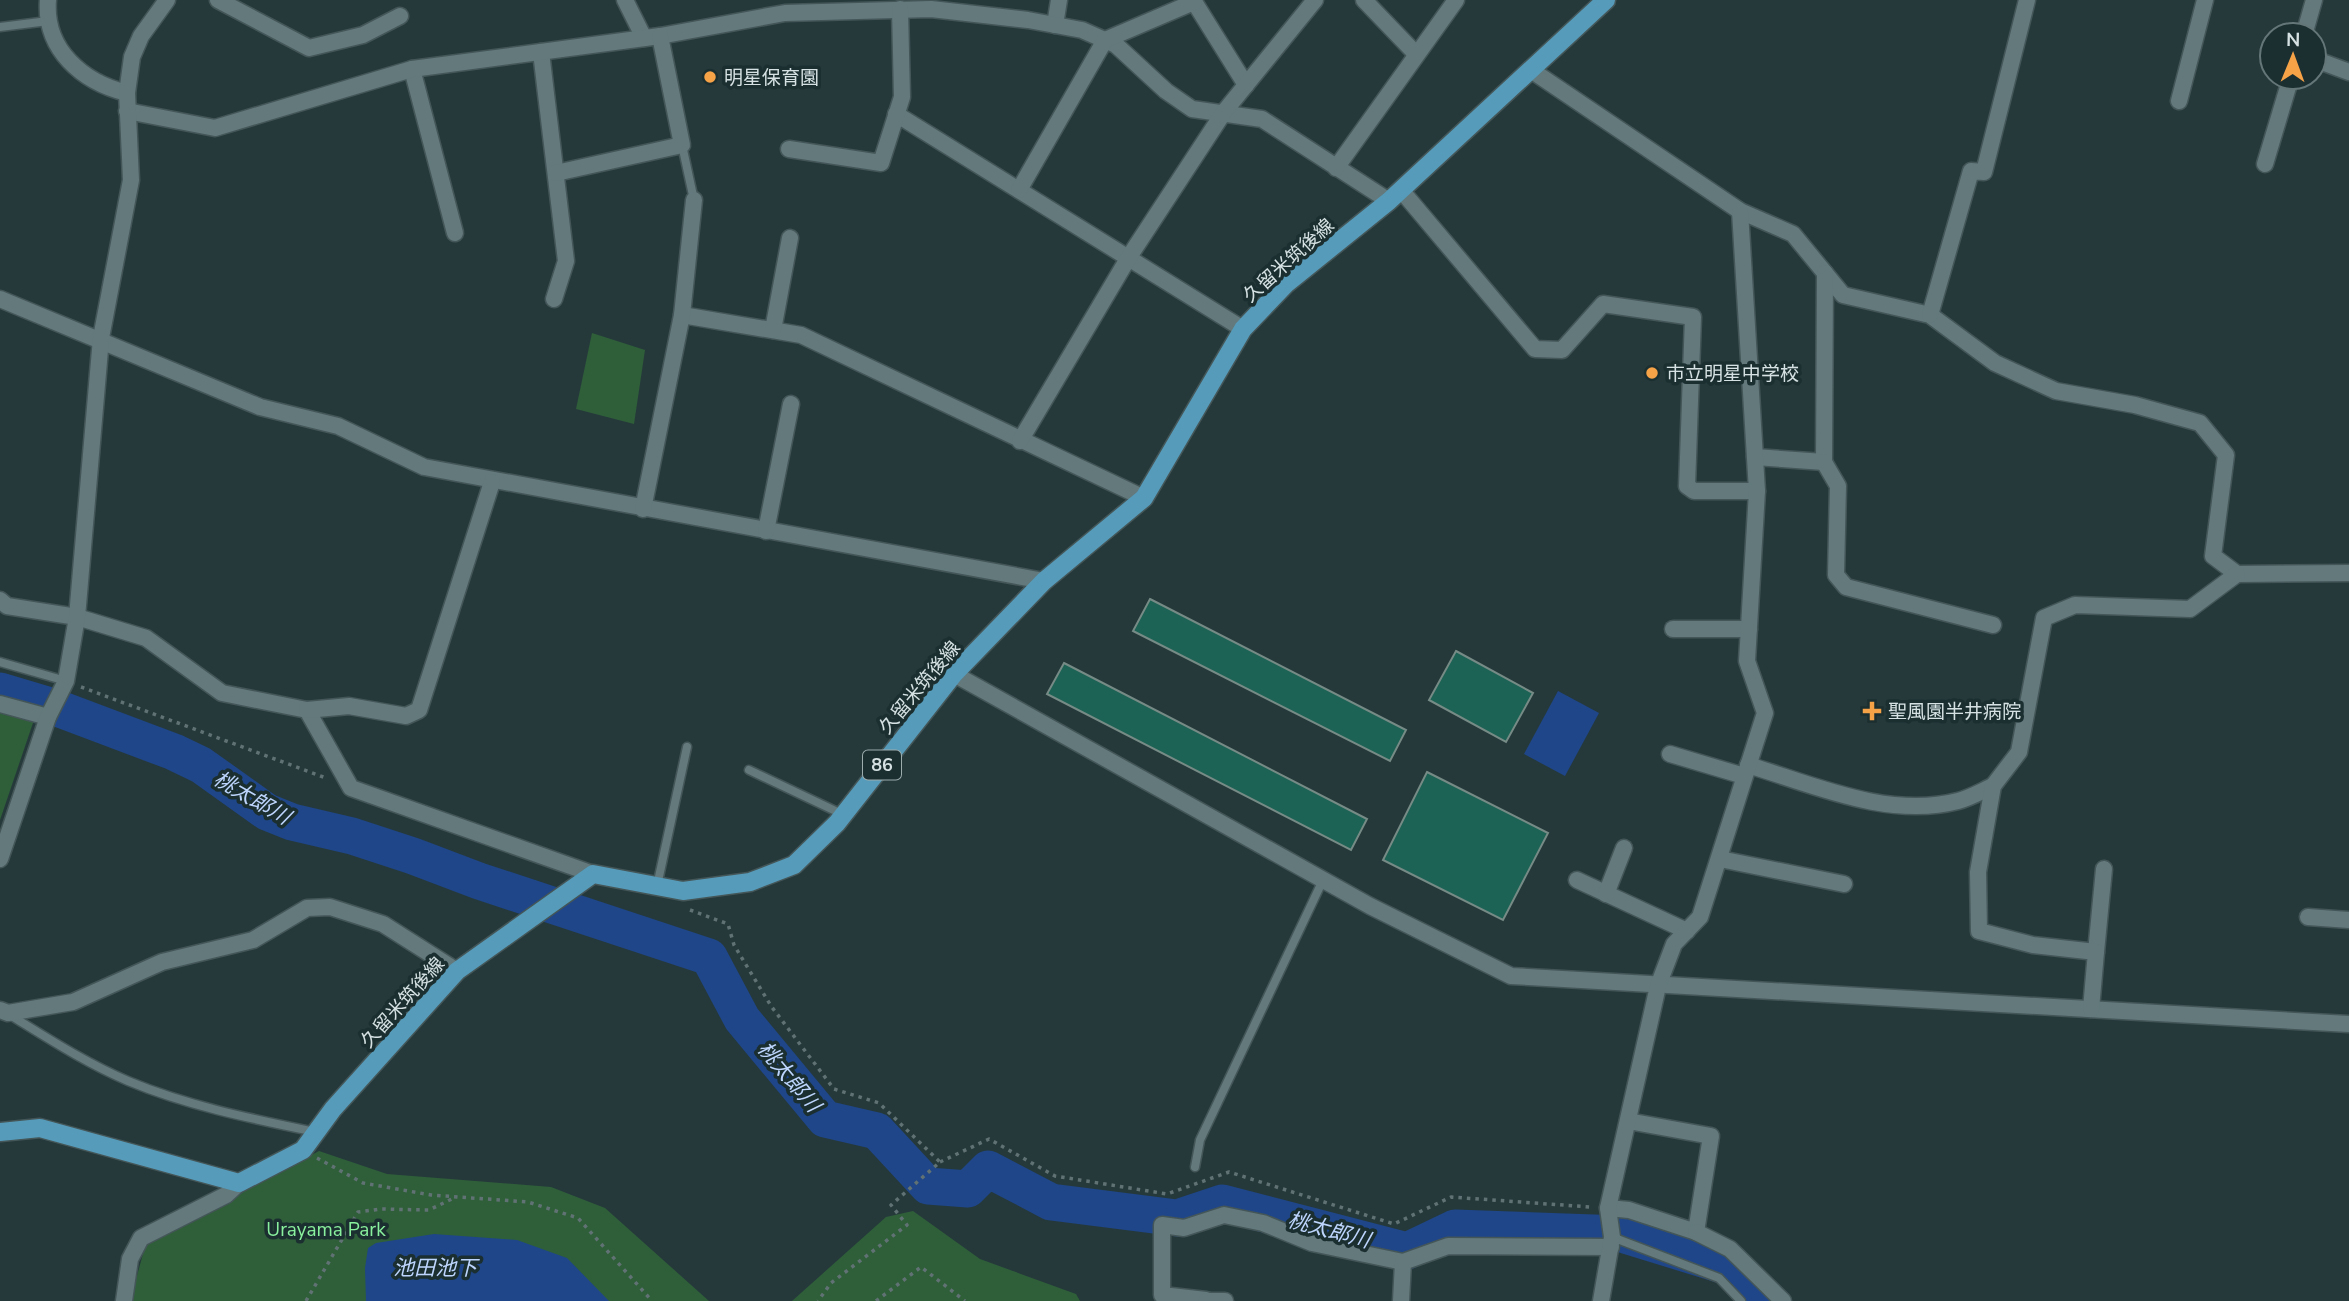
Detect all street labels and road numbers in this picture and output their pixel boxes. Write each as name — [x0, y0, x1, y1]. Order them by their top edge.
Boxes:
street label: 久留米筑後線 — [1238, 213, 1340, 309]
street label: 久留米筑後線 — [873, 636, 966, 740]
road number: 86 — [863, 750, 901, 780]
street label: 久留米筑後線 — [355, 952, 451, 1054]

